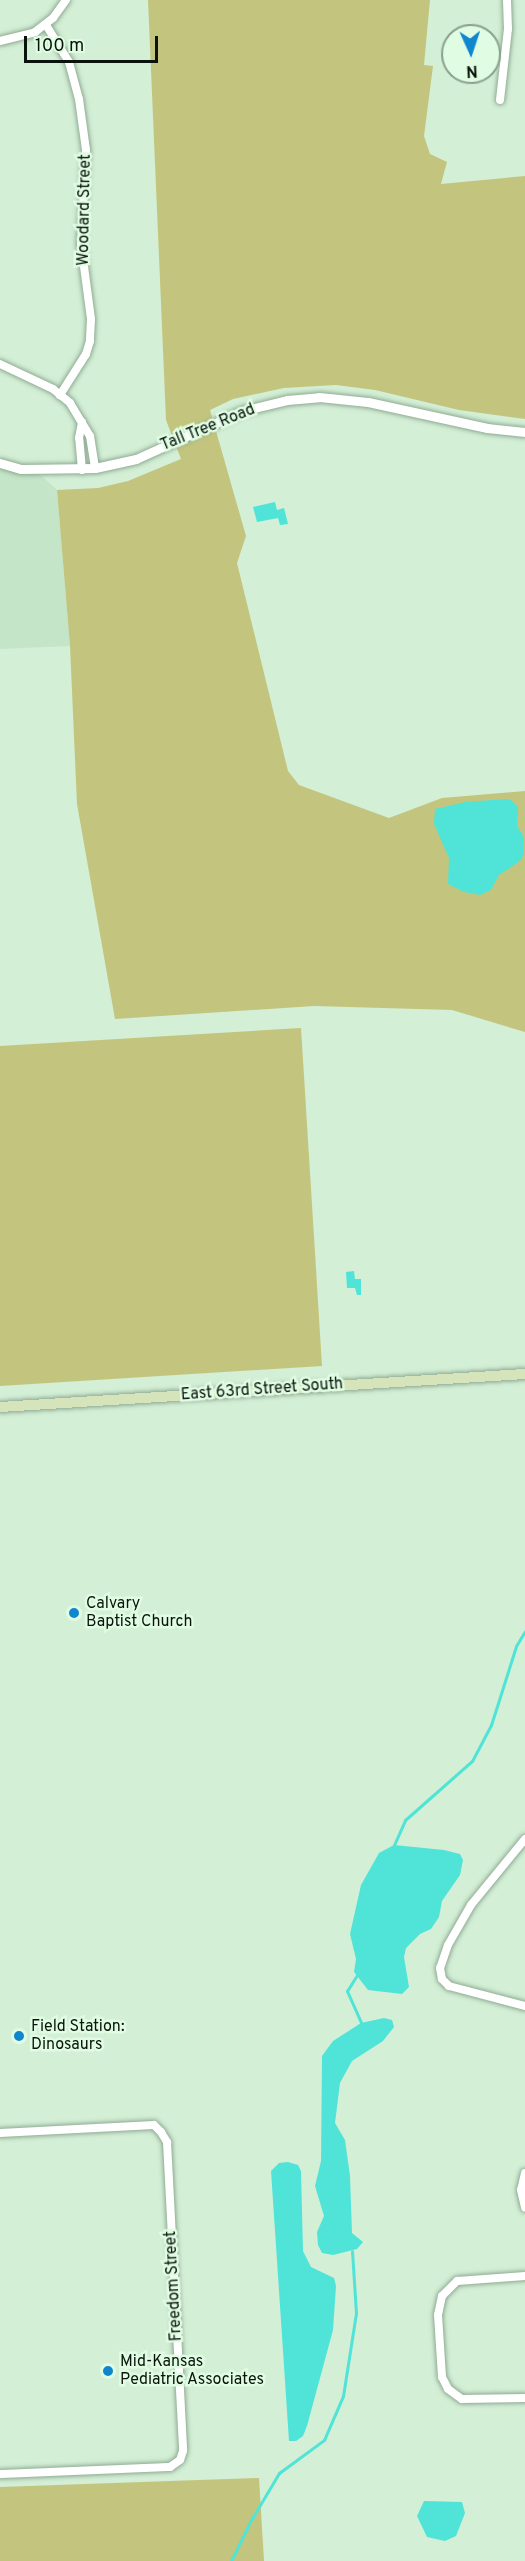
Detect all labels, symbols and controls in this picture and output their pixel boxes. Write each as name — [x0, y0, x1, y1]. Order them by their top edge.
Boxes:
scale bar — [27, 24, 160, 62]
north arrow — [441, 24, 501, 84]
text: 100 m — [35, 35, 84, 58]
text: N — [466, 60, 478, 80]
street label: Woodard Street — [74, 154, 96, 266]
street label: Tall Tree Road — [158, 400, 258, 456]
street label: East 63rd Street South — [180, 1375, 344, 1405]
place label: Calvary Baptist Church — [86, 1594, 192, 1632]
marker: Calvary Baptist Church — [67, 1606, 81, 1620]
place label: Field Station: Dinosaurs — [31, 2017, 125, 2055]
marker: Field Station: Dinosaurs — [12, 2029, 26, 2043]
street label: Freedom Street — [162, 2230, 186, 2342]
place label: Mid-Kansas Pediatric Associates — [120, 2352, 265, 2390]
marker: Mid-Kansas Pediatric Associates — [101, 2364, 115, 2378]

